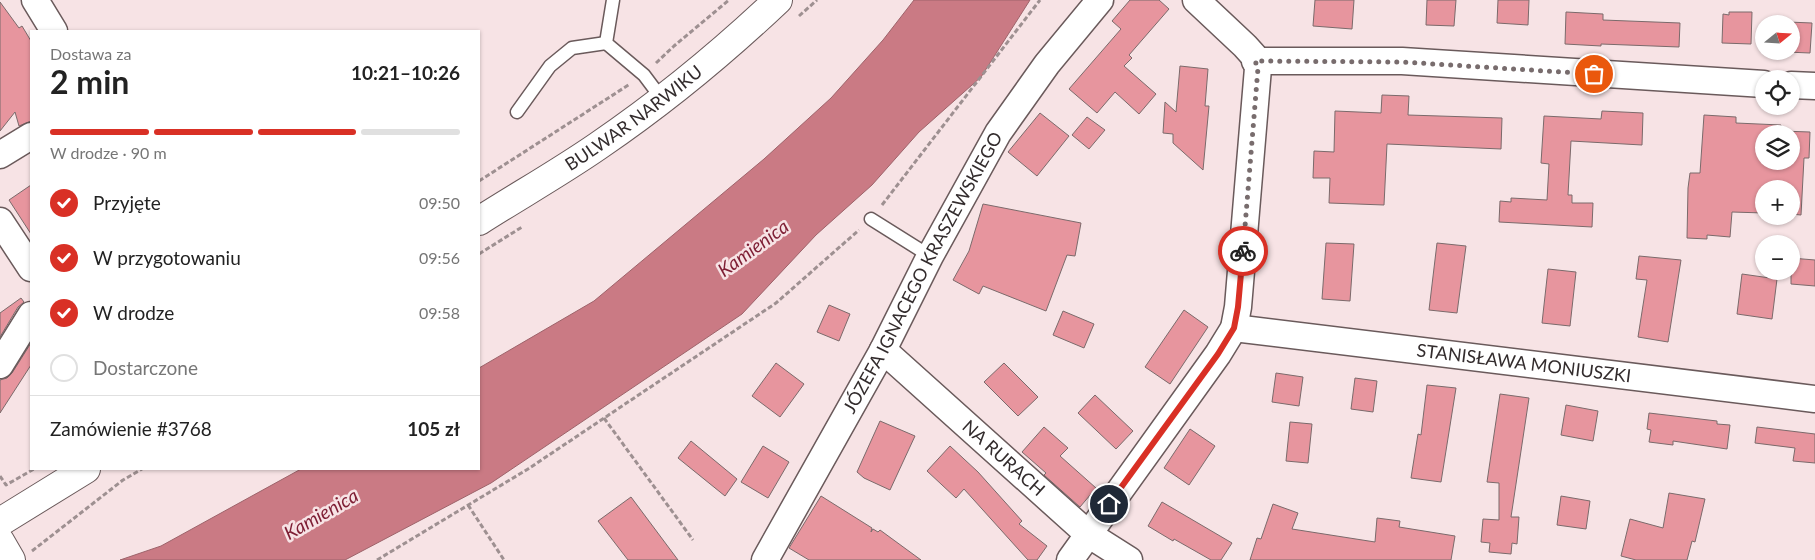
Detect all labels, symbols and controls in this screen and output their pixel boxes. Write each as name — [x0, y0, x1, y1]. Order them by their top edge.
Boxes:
north arrow — [1755, 15, 1800, 60]
map controls — [1755, 15, 1800, 280]
text: Dostawa za — [50, 44, 131, 63]
pin — [1573, 53, 1615, 95]
street label: BULWAR NARWIKU — [561, 60, 706, 175]
icon: bag — [1580, 60, 1608, 88]
text: 10:21–10:26 — [351, 61, 460, 84]
text: 2 min — [50, 62, 129, 101]
button: locate — [1755, 70, 1800, 115]
button: layers — [1755, 125, 1800, 170]
street label: JÓZEFA IGNACEGO KRASZEWSKIEGO — [838, 128, 1006, 417]
text: W drodze · 90 m — [50, 143, 167, 162]
button: + — [1755, 180, 1800, 225]
icon: check — [50, 189, 78, 217]
text: Przyjęte — [93, 191, 161, 214]
text: 09:50 — [419, 193, 460, 212]
water label: Kamienica — [713, 214, 793, 281]
courier — [1218, 226, 1268, 276]
button: − — [1755, 235, 1800, 280]
icon: bike — [1229, 237, 1257, 265]
icon: check — [50, 244, 78, 272]
text: W przygotowaniu — [93, 246, 241, 269]
text: 09:56 — [419, 248, 460, 267]
icon: check — [50, 299, 78, 327]
text: W drodze — [93, 301, 174, 324]
text: 09:58 — [419, 303, 460, 322]
street label: STANISŁAWA MONIUSZKI — [1416, 338, 1632, 386]
text: Dostarczone — [93, 356, 198, 379]
street label: NA RURACH — [958, 415, 1050, 500]
text: Zamówienie #3768 — [50, 417, 212, 440]
text: 105 zł — [407, 417, 460, 440]
water label: Kamienica — [279, 483, 362, 544]
pin — [1088, 483, 1130, 525]
icon: home — [1095, 490, 1123, 518]

